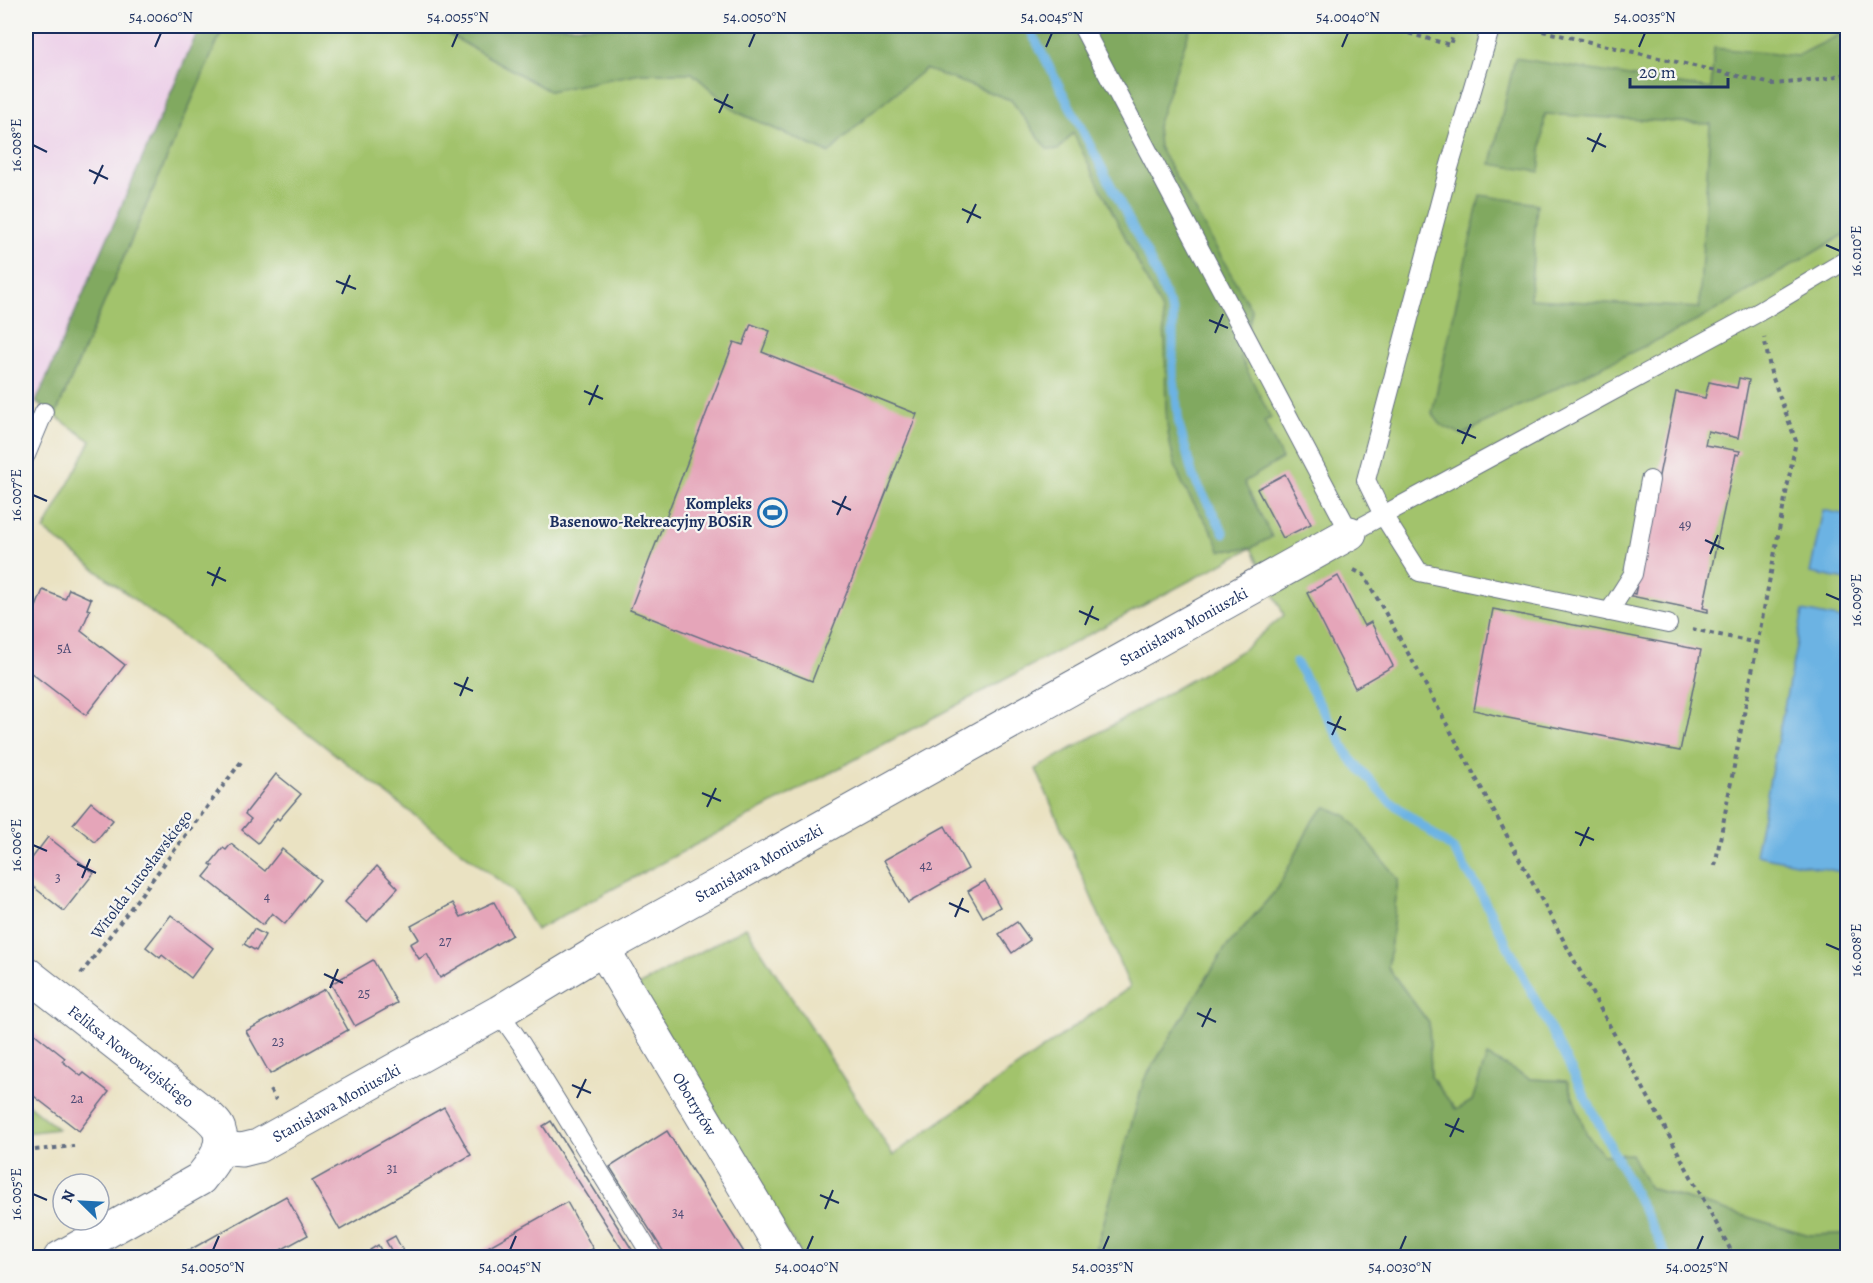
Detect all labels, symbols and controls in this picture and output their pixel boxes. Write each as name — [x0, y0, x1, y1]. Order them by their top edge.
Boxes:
text: 54.0060°N — [129, 7, 193, 27]
text: 54.0055°N — [427, 7, 489, 27]
text: 54.0050°N — [723, 7, 787, 27]
text: 54.0045°N — [1021, 7, 1083, 27]
text: 54.0040°N — [1316, 7, 1380, 27]
text: 54.0035°N — [1614, 7, 1676, 27]
scale bar — [1630, 51, 1728, 89]
text: 20 m — [1639, 60, 1676, 84]
text: 16.008°E — [6, 118, 26, 172]
text: 16.010°E — [1846, 225, 1866, 277]
text: 16.007°E — [6, 469, 26, 521]
place label: Kompleks Basenowo-Rekreacyjny BOSiR — [549, 493, 753, 533]
sports icon: Kompleks Basenowo-Rekreacyjny BOSiR — [757, 496, 789, 528]
house number: 49 — [1679, 515, 1691, 534]
text: 16.009°E — [1846, 574, 1866, 626]
street label: Stanisława Moniuszki — [1116, 582, 1252, 671]
house number: 5A — [57, 639, 72, 658]
street label: Witolda Lutosławskiego — [85, 806, 198, 944]
text: 16.006°E — [6, 819, 26, 871]
street label: Stanisława Moniuszki — [691, 819, 827, 908]
house number: 42 — [920, 856, 933, 875]
house number: 3 — [55, 868, 61, 887]
house number: 4 — [264, 887, 270, 906]
text: 16.008°E — [1846, 923, 1866, 977]
house number: 27 — [439, 932, 451, 951]
house number: 25 — [358, 984, 370, 1003]
street label: Feliksa Nowowiejskiego — [63, 1000, 198, 1113]
house number: 23 — [272, 1032, 284, 1051]
street label: Stanisława Moniuszki — [269, 1059, 405, 1148]
street label: Obotrytów — [667, 1068, 722, 1141]
house number: 2a — [70, 1089, 84, 1108]
house number: 31 — [387, 1159, 398, 1178]
text: 16.005°E — [6, 1168, 26, 1220]
north arrow — [51, 1172, 111, 1232]
text: N — [56, 1186, 81, 1206]
house number: 34 — [672, 1203, 684, 1222]
text: 54.0050°N — [181, 1257, 245, 1277]
text: 54.0045°N — [479, 1257, 541, 1277]
text: 54.0040°N — [775, 1257, 839, 1277]
text: 54.0035°N — [1072, 1257, 1134, 1277]
text: 54.0030°N — [1368, 1257, 1432, 1277]
text: 54.0025°N — [1666, 1257, 1729, 1277]

